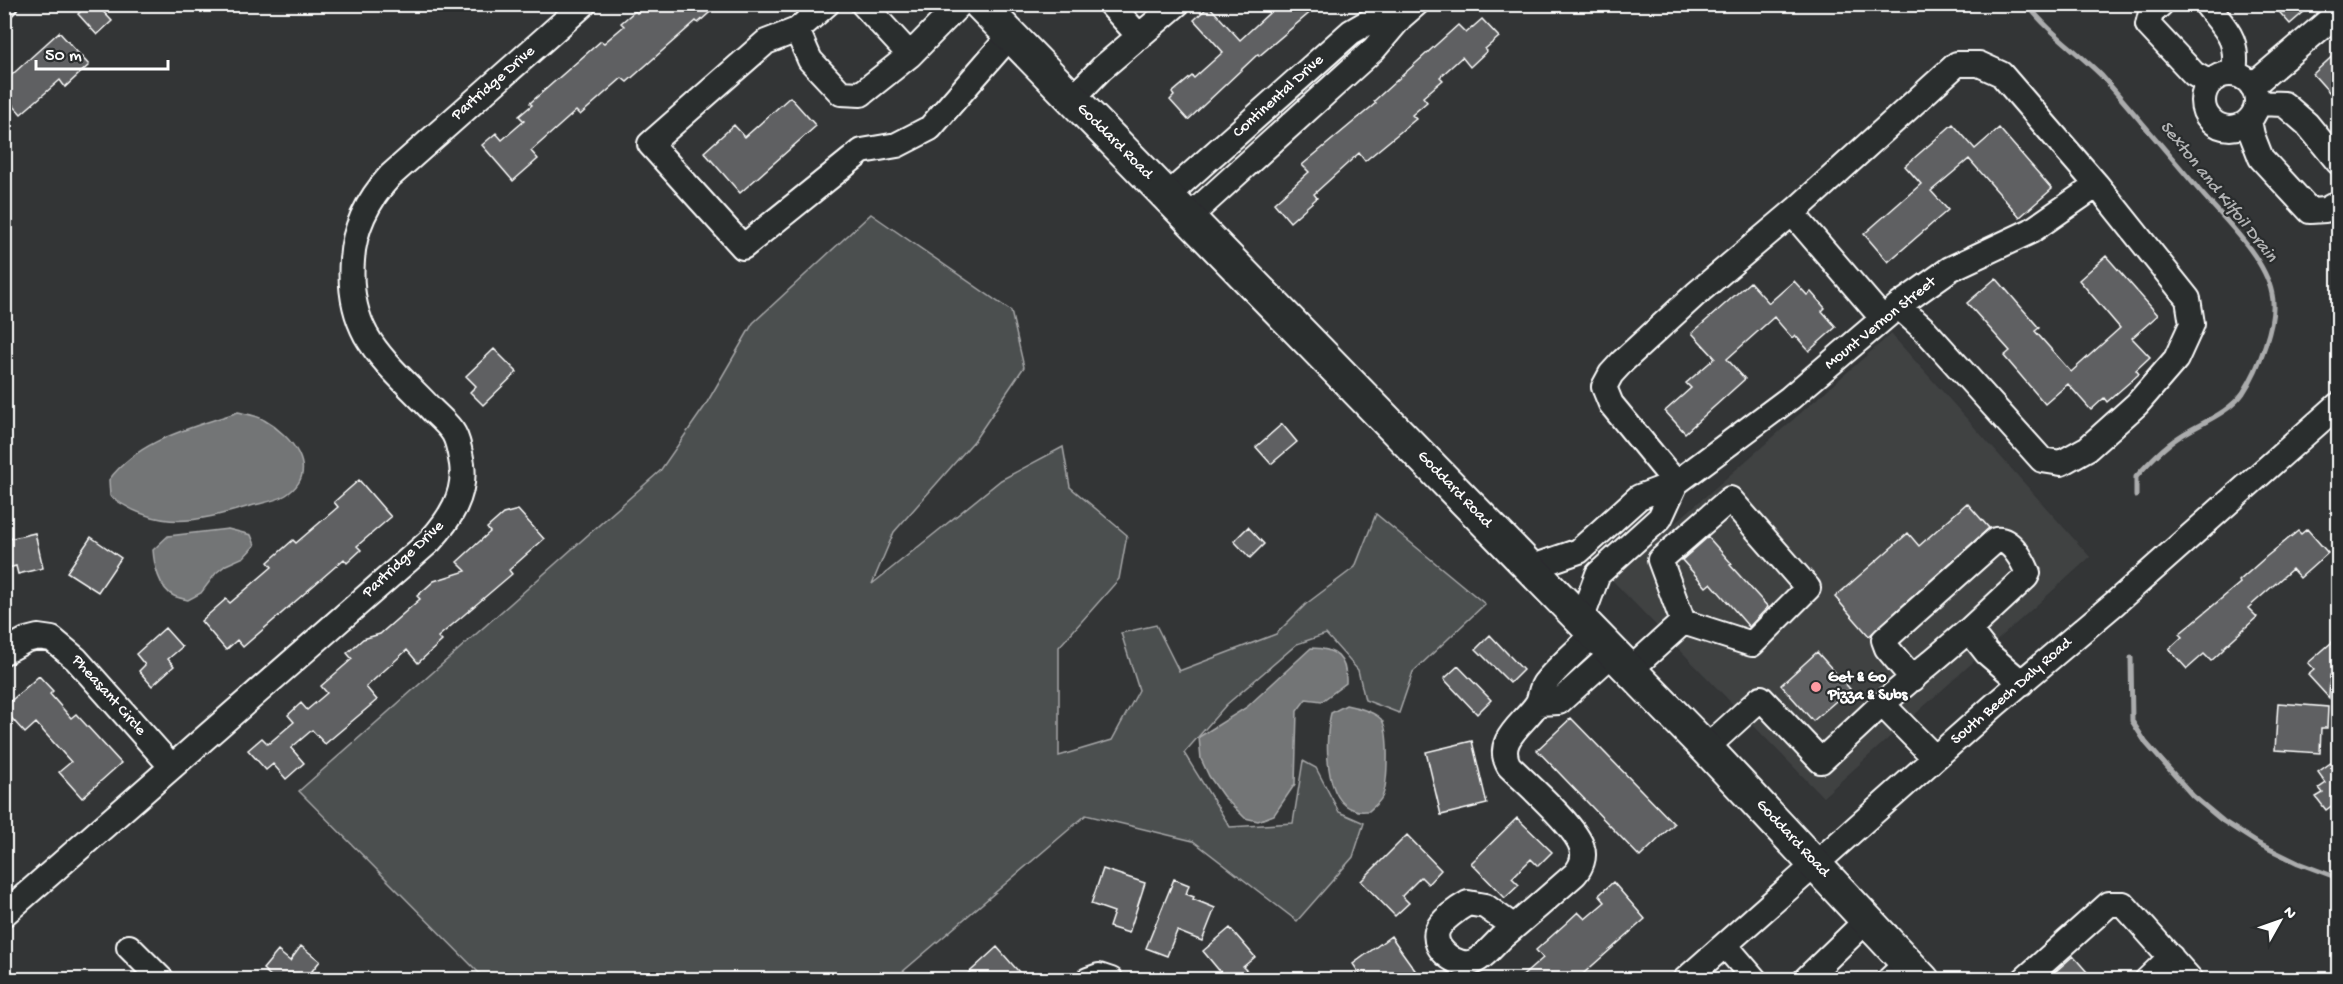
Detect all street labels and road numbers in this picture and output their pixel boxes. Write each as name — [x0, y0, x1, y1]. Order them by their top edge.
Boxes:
street label: Partridge Drive — [448, 42, 540, 126]
street label: Continental Drive — [1230, 51, 1329, 143]
street label: Goddard Road — [1072, 100, 1157, 185]
street label: Mount Vernon Street — [1822, 272, 1942, 375]
street label: Goddard Road — [1412, 448, 1497, 534]
street label: Partridge Drive — [359, 517, 449, 603]
street label: South Beech Daly Road — [1948, 633, 2078, 750]
street label: Pheasant Circle — [66, 651, 150, 741]
street label: Goddard Road — [1751, 796, 1834, 883]

